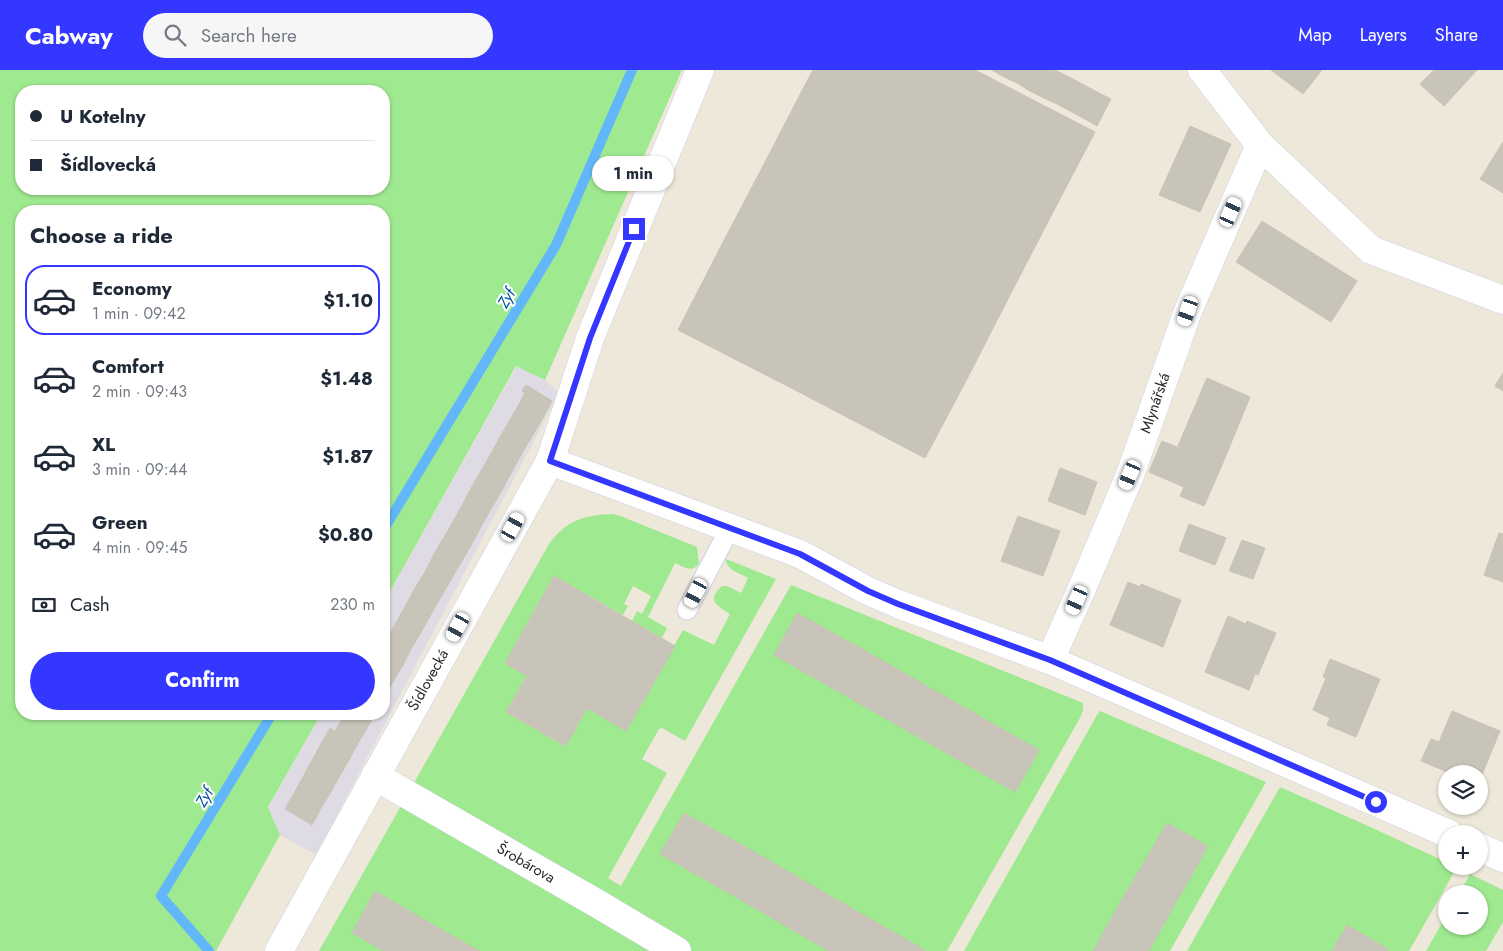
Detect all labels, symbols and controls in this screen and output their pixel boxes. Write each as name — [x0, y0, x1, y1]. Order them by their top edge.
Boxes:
search box — [143, 13, 493, 58]
text: Cabway — [25, 18, 113, 53]
icon: search — [161, 21, 189, 49]
text: Search here — [201, 22, 297, 49]
text: Map — [1298, 22, 1332, 48]
text: Layers — [1360, 22, 1407, 48]
text: Share — [1435, 22, 1478, 48]
text: U Kotelny — [60, 103, 146, 130]
text: Šídlovecká — [60, 151, 156, 178]
callout: 1 min — [593, 156, 675, 192]
text: 1 min — [613, 162, 653, 185]
car — [1218, 195, 1243, 229]
route end — [623, 218, 645, 240]
text: Choose a ride — [30, 219, 173, 251]
text: Economy — [92, 275, 172, 302]
icon: car — [32, 278, 77, 323]
water label: Zyf — [491, 282, 522, 313]
text: $1.10 — [323, 287, 373, 314]
car — [1176, 294, 1199, 328]
text: 1 min · 09:42 — [92, 302, 186, 325]
text: Comfort — [92, 353, 164, 380]
icon: car — [32, 356, 77, 401]
text: $1.48 — [320, 365, 373, 392]
street label: Mlynářská — [1134, 370, 1176, 436]
text: 2 min · 09:43 — [92, 380, 187, 403]
text: XL — [92, 431, 115, 458]
icon: car — [32, 434, 77, 479]
text: $1.87 — [322, 443, 373, 470]
text: 3 min · 09:44 — [92, 458, 187, 481]
car — [1117, 458, 1142, 492]
text: Green — [92, 509, 148, 536]
car — [499, 510, 526, 544]
icon: car — [32, 512, 77, 557]
text: $0.80 — [318, 521, 373, 548]
text: 4 min · 09:45 — [92, 536, 188, 559]
car — [682, 576, 709, 610]
car — [1064, 583, 1089, 617]
icon: cash — [30, 591, 58, 619]
text: Cash — [70, 591, 110, 618]
text: 230 m — [330, 593, 375, 616]
car — [444, 610, 471, 644]
street label: Šídlovecká — [402, 645, 454, 715]
button: Confirm — [30, 652, 375, 710]
map controls — [1438, 765, 1488, 935]
button: layers — [1438, 765, 1488, 815]
water label: Zyf — [189, 781, 220, 812]
route start — [1365, 791, 1387, 813]
button: + — [1438, 825, 1488, 875]
street label: Šrobárova — [493, 838, 559, 888]
button: − — [1438, 885, 1488, 935]

